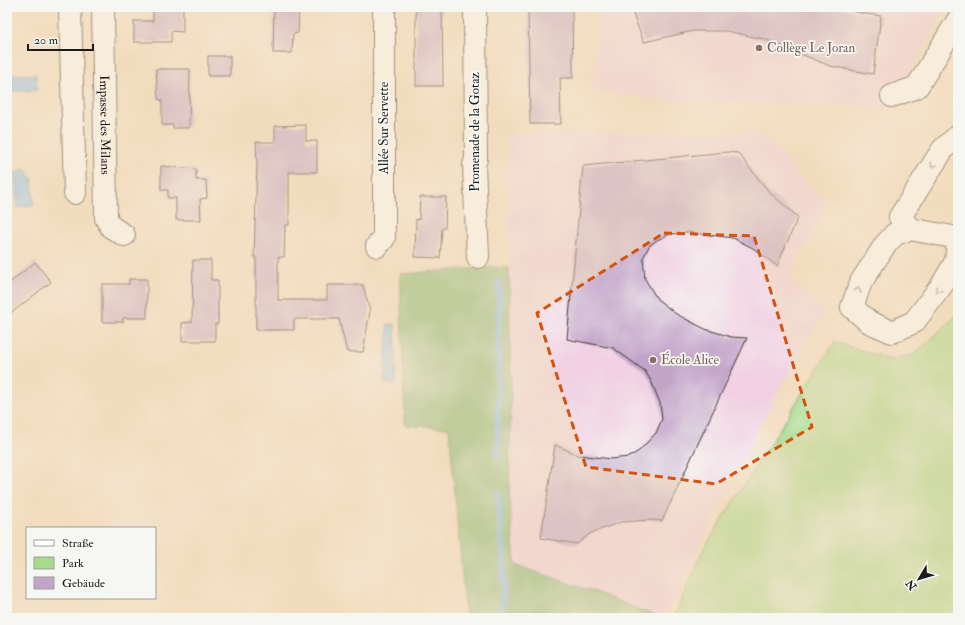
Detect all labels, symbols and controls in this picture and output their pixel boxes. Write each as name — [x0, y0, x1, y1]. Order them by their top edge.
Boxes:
scale bar — [28, 26, 93, 52]
text: 20 m — [34, 33, 59, 48]
place label: Collège Le Joran — [767, 40, 855, 56]
marker: Collège Le Joran — [754, 43, 764, 53]
street label: Promenade de la Gotaz — [467, 71, 483, 192]
street label: Impasse des Milans — [95, 75, 113, 175]
street label: Allée Sur Servette — [376, 81, 392, 175]
one-way arrow — [930, 161, 937, 168]
one-way arrow — [936, 286, 943, 293]
one-way arrow — [853, 287, 861, 294]
place label: École Alice — [661, 351, 719, 368]
marker: École Alice — [648, 355, 658, 365]
legend — [26, 527, 156, 599]
text: Straße — [62, 536, 93, 551]
text: Park — [62, 556, 84, 571]
north arrow — [899, 559, 939, 599]
text: Gebäude — [62, 576, 105, 591]
text: N — [903, 576, 920, 594]

